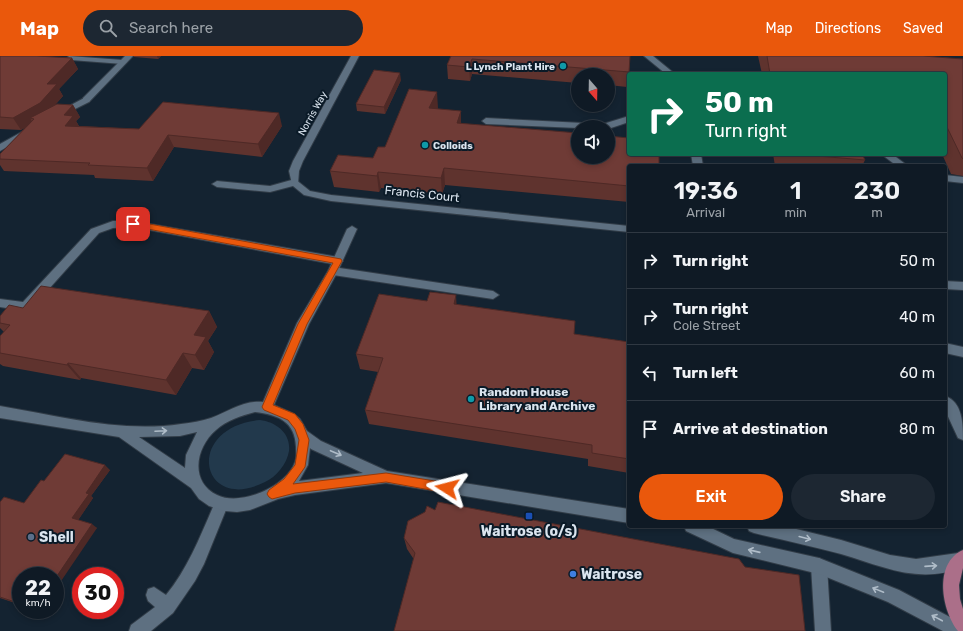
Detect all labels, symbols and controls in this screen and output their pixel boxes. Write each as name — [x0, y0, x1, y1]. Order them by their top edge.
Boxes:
search box — [83, 10, 363, 46]
text: Map — [20, 17, 59, 40]
icon: search — [97, 17, 119, 39]
text: Search here — [129, 19, 213, 37]
text: Map — [766, 20, 793, 37]
text: Directions — [815, 20, 881, 37]
text: Saved — [903, 20, 943, 37]
place label: L Lynch Plant Hire — [466, 61, 555, 73]
marker: L Lynch Plant Hire — [558, 61, 568, 71]
north arrow — [571, 68, 615, 112]
map controls — [571, 68, 615, 164]
text: 50 m — [705, 86, 774, 119]
icon: right — [639, 88, 691, 140]
street label: Norris Way — [296, 89, 330, 138]
button: sound — [571, 120, 615, 164]
text: Turn right — [705, 120, 787, 142]
marker: Colloids — [420, 140, 430, 150]
place label: Colloids — [433, 140, 473, 152]
text: 19:36 — [674, 177, 738, 205]
text: 1 — [790, 177, 801, 205]
text: 230 — [854, 177, 900, 205]
street label: Francis Court — [384, 183, 460, 205]
text: Arrival — [686, 205, 725, 220]
text: min — [784, 205, 807, 220]
text: m — [871, 205, 883, 220]
pin — [116, 207, 150, 241]
icon: arrive — [122, 213, 144, 235]
icon: right — [639, 250, 661, 272]
text: Turn right — [673, 252, 748, 270]
text: 50 m — [900, 252, 935, 270]
text: Turn right — [673, 300, 748, 318]
icon: right — [639, 306, 661, 328]
text: 40 m — [899, 308, 935, 326]
text: Cole Street — [673, 318, 740, 333]
icon: left — [639, 362, 661, 384]
text: Turn left — [673, 364, 738, 382]
text: 60 m — [899, 364, 935, 382]
place label: Random House Library and Archive — [479, 385, 595, 413]
marker: Random House Library and Archive — [466, 394, 476, 404]
icon: arrive — [639, 418, 661, 440]
text: Arrive at destination — [673, 420, 828, 438]
text: 80 m — [899, 420, 935, 438]
one-way arrow — [154, 427, 167, 435]
one-way arrow — [330, 450, 342, 457]
position arrow — [426, 467, 468, 509]
button: Exit — [639, 474, 783, 520]
button: Share — [791, 474, 935, 520]
marker: Waitrose (o/s) — [524, 511, 534, 521]
place label: Waitrose (o/s) — [481, 523, 577, 540]
place label: Shell — [39, 529, 74, 546]
marker: Shell — [26, 532, 36, 542]
one-way arrow — [799, 534, 812, 542]
one-way arrow — [748, 546, 761, 554]
one-way arrow — [924, 562, 937, 569]
place label: Waitrose — [581, 566, 642, 583]
speed limit sign: 30 — [72, 567, 124, 619]
marker: Waitrose — [568, 569, 578, 579]
text: 22 — [25, 576, 51, 600]
one-way arrow — [872, 585, 884, 593]
text: km/h — [26, 597, 50, 609]
one-way arrow — [931, 614, 943, 622]

